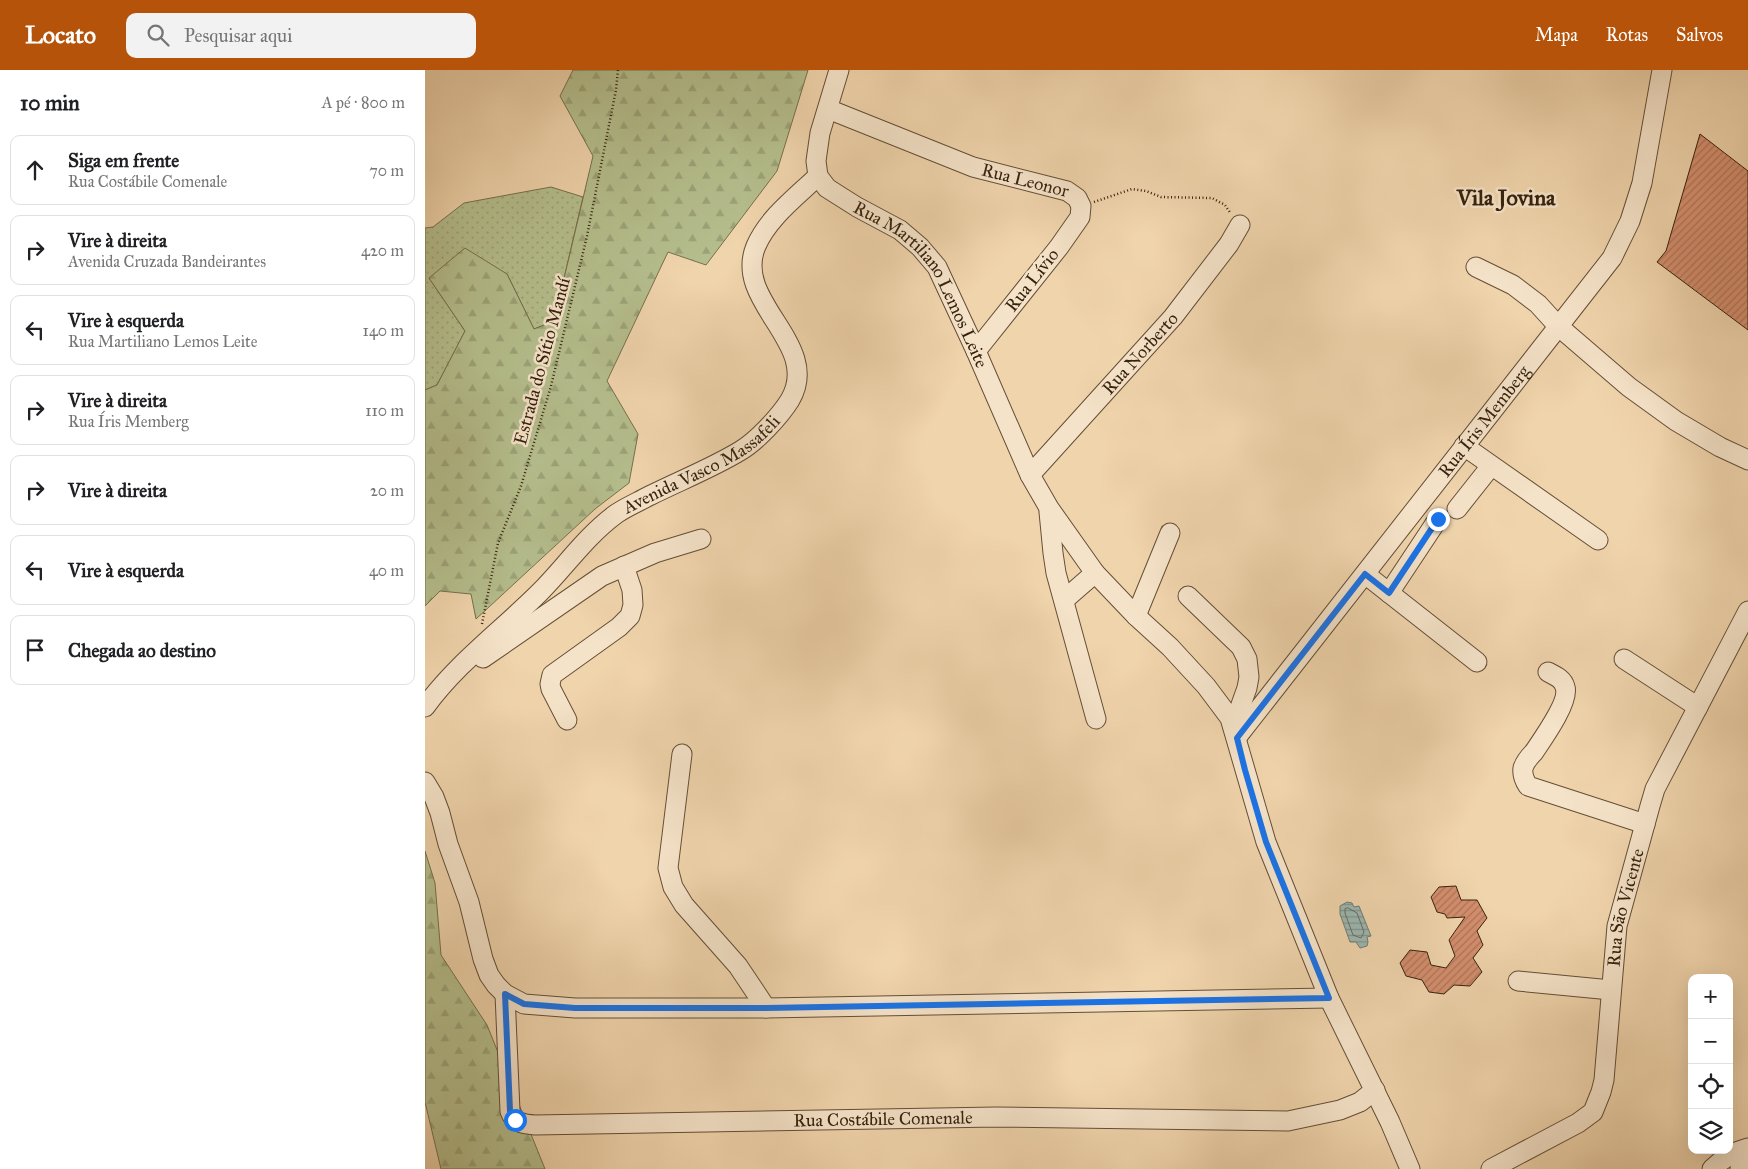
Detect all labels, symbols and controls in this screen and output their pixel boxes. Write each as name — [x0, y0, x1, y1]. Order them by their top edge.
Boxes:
search box — [126, 13, 476, 58]
text: Locato — [25, 20, 96, 50]
icon: search — [144, 21, 172, 49]
text: Pesquisar aqui — [184, 24, 292, 47]
text: Mapa — [1535, 24, 1578, 46]
text: Rotas — [1606, 24, 1648, 46]
text: Salvos — [1676, 24, 1723, 46]
text: 10 min — [20, 90, 80, 116]
text: A pé · 800 m — [322, 93, 405, 112]
text: Siga em frente — [68, 149, 179, 172]
icon: ahead — [21, 156, 49, 184]
street label: Rua Leonor — [979, 159, 1071, 202]
text: 70 m — [369, 161, 404, 180]
text: Rua Costábile Comenale — [68, 172, 227, 191]
district label: Vila Jovina — [1456, 184, 1556, 212]
street label: Rua Martiliano Lemos Leite — [850, 196, 993, 371]
text: Vire à direita — [68, 229, 167, 252]
icon: right — [21, 236, 49, 264]
text: 420 m — [361, 241, 404, 260]
street label: Rua Lívio — [1000, 244, 1064, 316]
text: Avenida Cruzada Bandeirantes — [68, 252, 266, 271]
street label: Estrada do Sítio Mandí — [509, 274, 575, 447]
street label: Rua Norberto — [1097, 308, 1183, 399]
text: Vire à esquerda — [68, 309, 184, 332]
icon: left — [21, 316, 49, 344]
text: 140 m — [363, 321, 404, 340]
text: Rua Martiliano Lemos Leite — [68, 332, 257, 351]
street label: Rua Íris Memberg — [1434, 361, 1536, 482]
text: Vire à direita — [68, 389, 167, 412]
icon: right — [21, 396, 49, 424]
text: 110 m — [365, 401, 404, 420]
street label: Avenida Vasco Massafeli — [618, 411, 785, 519]
text: Rua Íris Memberg — [68, 412, 189, 431]
icon: right — [21, 476, 49, 504]
text: Vire à direita — [68, 479, 167, 502]
text: 20 m — [370, 481, 404, 500]
route end — [1427, 508, 1450, 531]
icon: left — [21, 556, 49, 584]
text: Vire à esquerda — [68, 559, 184, 582]
text: 40 m — [369, 561, 404, 580]
icon: arrive — [21, 636, 49, 664]
text: Chegada ao destino — [68, 639, 216, 662]
street label: Rua São Vicente — [1603, 846, 1649, 968]
map controls — [1688, 974, 1733, 1154]
button: + — [1688, 974, 1733, 1019]
button: − — [1688, 1019, 1733, 1064]
button: locate — [1688, 1064, 1733, 1109]
street label: Rua Costábile Comenale — [793, 1106, 973, 1132]
route start — [504, 1109, 527, 1132]
button: layers — [1688, 1109, 1733, 1154]

